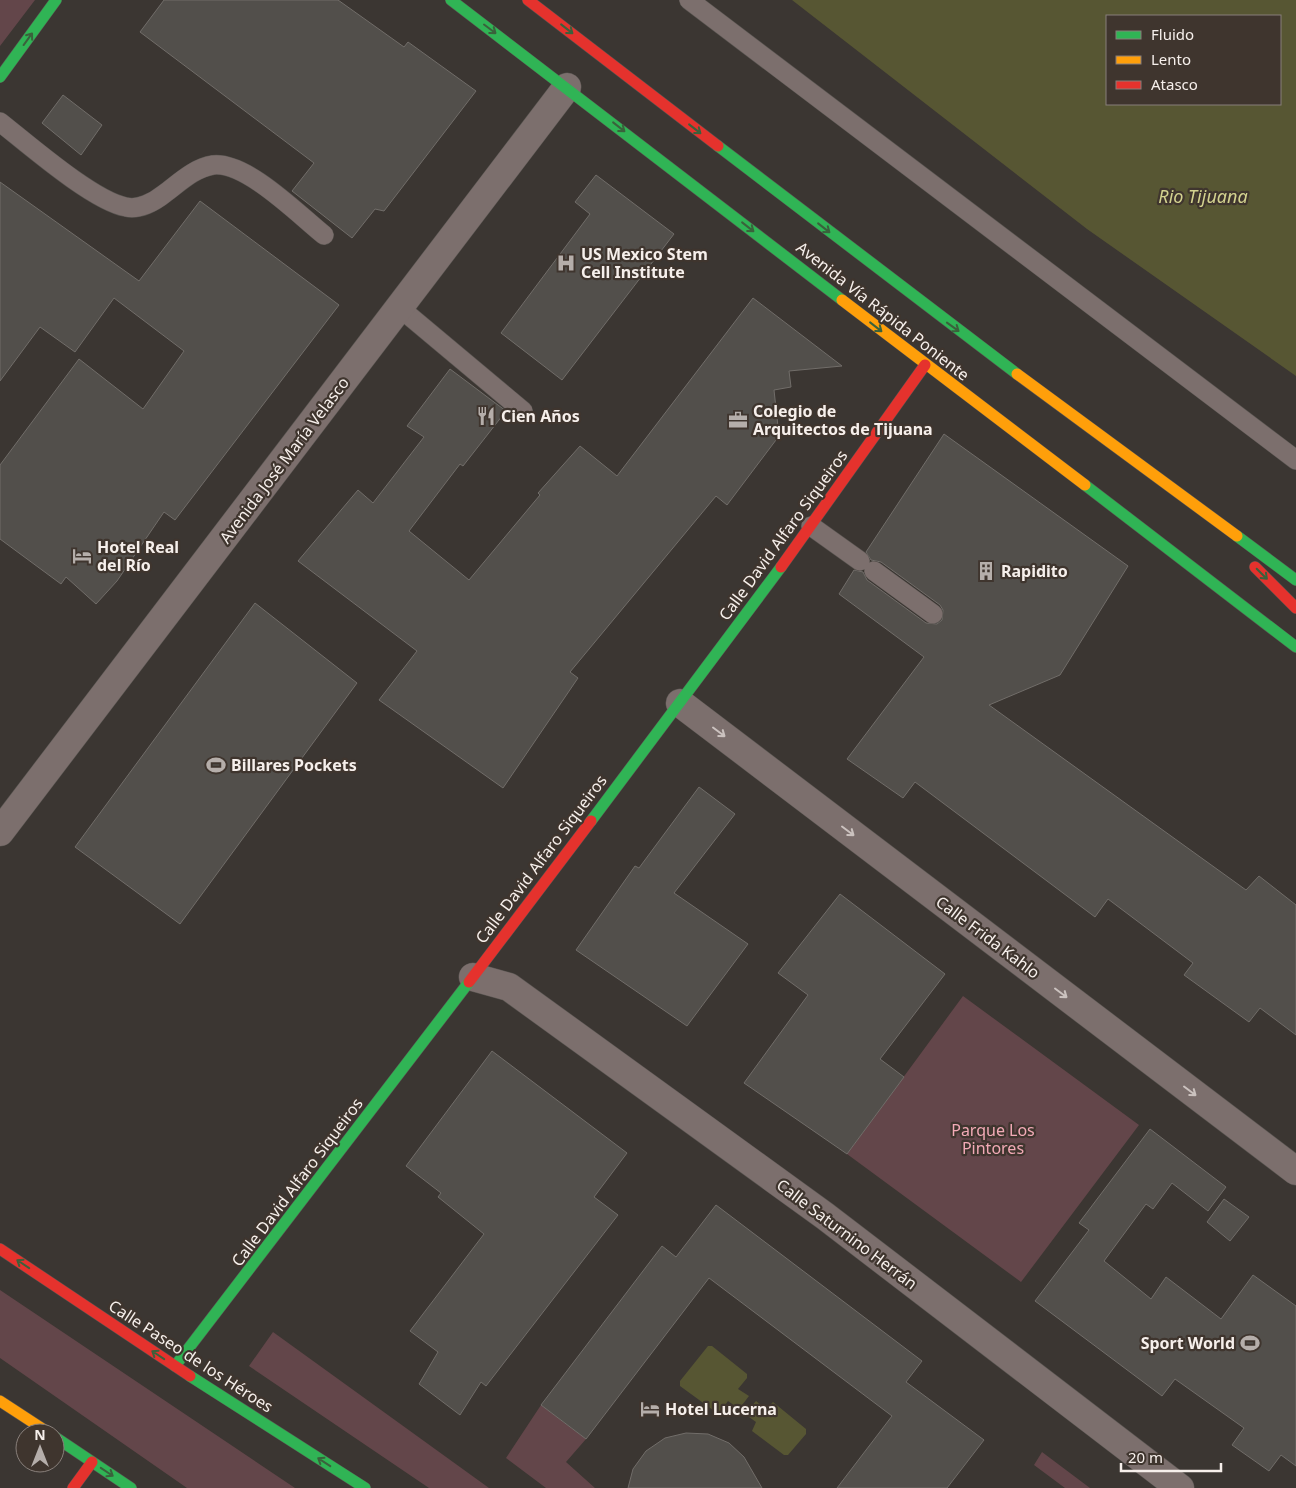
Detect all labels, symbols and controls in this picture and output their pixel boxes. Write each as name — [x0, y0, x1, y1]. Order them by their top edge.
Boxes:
legend — [1106, 15, 1281, 105]
one-way arrow — [483, 24, 497, 34]
one-way arrow — [560, 24, 573, 35]
text: Fluido — [1151, 24, 1194, 44]
one-way arrow — [23, 32, 33, 46]
text: Lento — [1151, 49, 1191, 69]
text: Atasco — [1151, 74, 1198, 94]
one-way arrow — [613, 122, 626, 133]
one-way arrow — [689, 123, 702, 134]
water label: Rio Tijuana — [1158, 184, 1248, 208]
one-way arrow — [741, 221, 754, 232]
one-way arrow — [817, 222, 830, 233]
street label: Avenida Vía Rápida Poniente — [792, 236, 974, 386]
place label: US Mexico Stem Cell Institute — [581, 243, 708, 283]
hospital icon: US Mexico Stem Cell Institute — [555, 252, 577, 274]
one-way arrow — [869, 321, 882, 332]
one-way arrow — [946, 321, 959, 332]
street label: Avenida José María Velasco — [214, 372, 354, 548]
place label: Colegio de Arquitectos de Tijuana — [753, 400, 933, 440]
restaurant icon: Cien Años — [475, 405, 497, 427]
place label: Cien Años — [501, 405, 580, 427]
office icon: Colegio de Arquitectos de Tijuana — [727, 409, 749, 431]
street label: Calle David Alfaro Siqueiros — [714, 445, 852, 625]
place label: Hotel Real del Río — [97, 536, 179, 576]
hotel icon: Hotel Real del Río — [71, 545, 93, 567]
building icon: Rapidito — [975, 560, 997, 582]
place label: Rapidito — [1001, 560, 1068, 582]
one-way arrow — [1256, 568, 1268, 580]
one-way arrow — [712, 727, 726, 737]
sports icon: Billares Pockets — [205, 754, 227, 776]
place label: Billares Pockets — [231, 754, 357, 776]
street label: Calle David Alfaro Siqueiros — [470, 770, 612, 948]
one-way arrow — [841, 825, 854, 836]
street label: Calle Frida Kahlo — [931, 891, 1045, 983]
one-way arrow — [1054, 987, 1067, 998]
one-way arrow — [1183, 1086, 1197, 1096]
street label: Calle David Alfaro Siqueiros — [226, 1093, 368, 1271]
park label: Parque Los Pintores — [951, 1119, 1035, 1159]
street label: Calle Saturnino Herrán — [772, 1174, 922, 1294]
one-way arrow — [16, 1259, 30, 1269]
street label: Calle Paseo de los Héroes — [105, 1295, 277, 1417]
place label: Sport World — [1141, 1332, 1235, 1354]
sports icon: Sport World — [1239, 1332, 1261, 1354]
one-way arrow — [151, 1350, 165, 1360]
hotel icon: Hotel Lucerna — [639, 1398, 661, 1420]
place label: Hotel Lucerna — [665, 1398, 777, 1420]
north arrow — [15, 1423, 65, 1473]
text: N — [34, 1425, 46, 1444]
scale bar — [1121, 1440, 1221, 1472]
text: 20 m — [1128, 1447, 1163, 1467]
one-way arrow — [317, 1456, 331, 1466]
one-way arrow — [100, 1467, 114, 1477]

